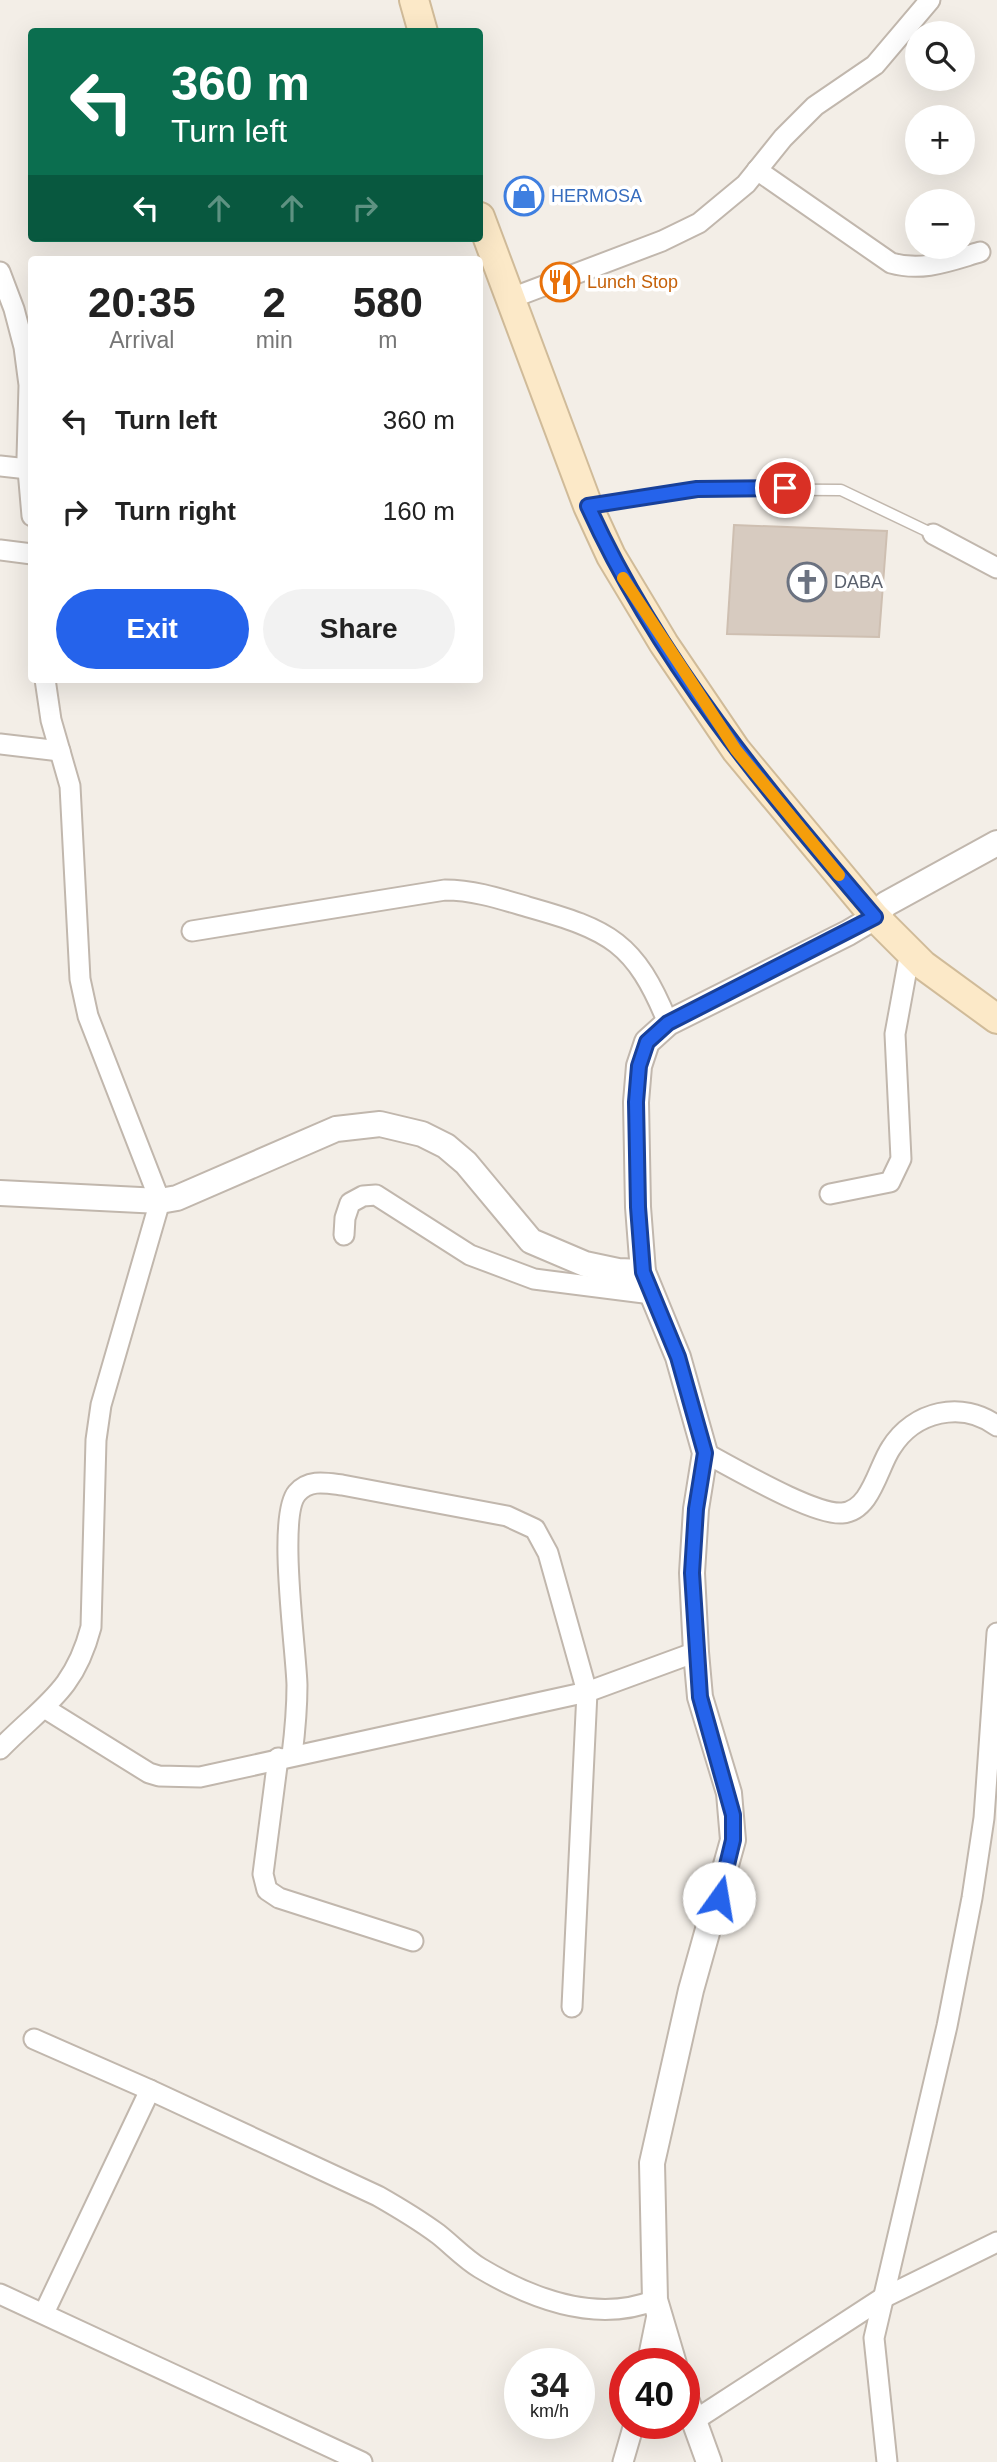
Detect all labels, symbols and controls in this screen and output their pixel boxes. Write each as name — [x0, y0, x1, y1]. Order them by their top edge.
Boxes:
map controls — [905, 21, 975, 259]
button: search — [905, 21, 975, 91]
icon: left — [56, 56, 147, 147]
text: 360 m — [171, 56, 310, 110]
button: + — [905, 105, 975, 175]
text: Turn left — [171, 113, 287, 149]
shop icon: HERMOSA — [503, 175, 545, 217]
place label: HERMOSA — [551, 186, 642, 206]
icon: left — [127, 189, 165, 227]
icon: ahead — [200, 189, 238, 227]
icon: ahead — [273, 189, 311, 227]
icon: right — [346, 189, 384, 227]
button: − — [905, 189, 975, 259]
restaurant icon: Lunch Stop — [539, 261, 581, 303]
place label: Lunch Stop — [587, 272, 678, 292]
text: 20:35 — [88, 279, 196, 326]
text: 2 — [262, 279, 286, 326]
text: 580 — [353, 279, 423, 326]
text: Arrival — [109, 327, 174, 353]
text: min — [256, 327, 293, 353]
text: m — [378, 327, 397, 353]
icon: left — [56, 402, 94, 440]
text: Turn left — [115, 405, 217, 435]
text: 360 m — [383, 405, 455, 435]
pin — [755, 458, 815, 518]
icon: arrive — [766, 469, 804, 507]
icon: right — [56, 493, 94, 531]
text: Turn right — [115, 496, 236, 526]
text: 160 m — [383, 496, 455, 526]
church icon: DABA — [786, 561, 828, 603]
place label: DABA — [834, 572, 883, 592]
button: Exit — [56, 589, 249, 669]
button: Share — [263, 589, 455, 669]
position arrow — [682, 1861, 756, 1935]
speed limit sign: 40 — [609, 2348, 700, 2439]
text: 34 — [530, 2365, 569, 2404]
text: km/h — [530, 2401, 569, 2421]

